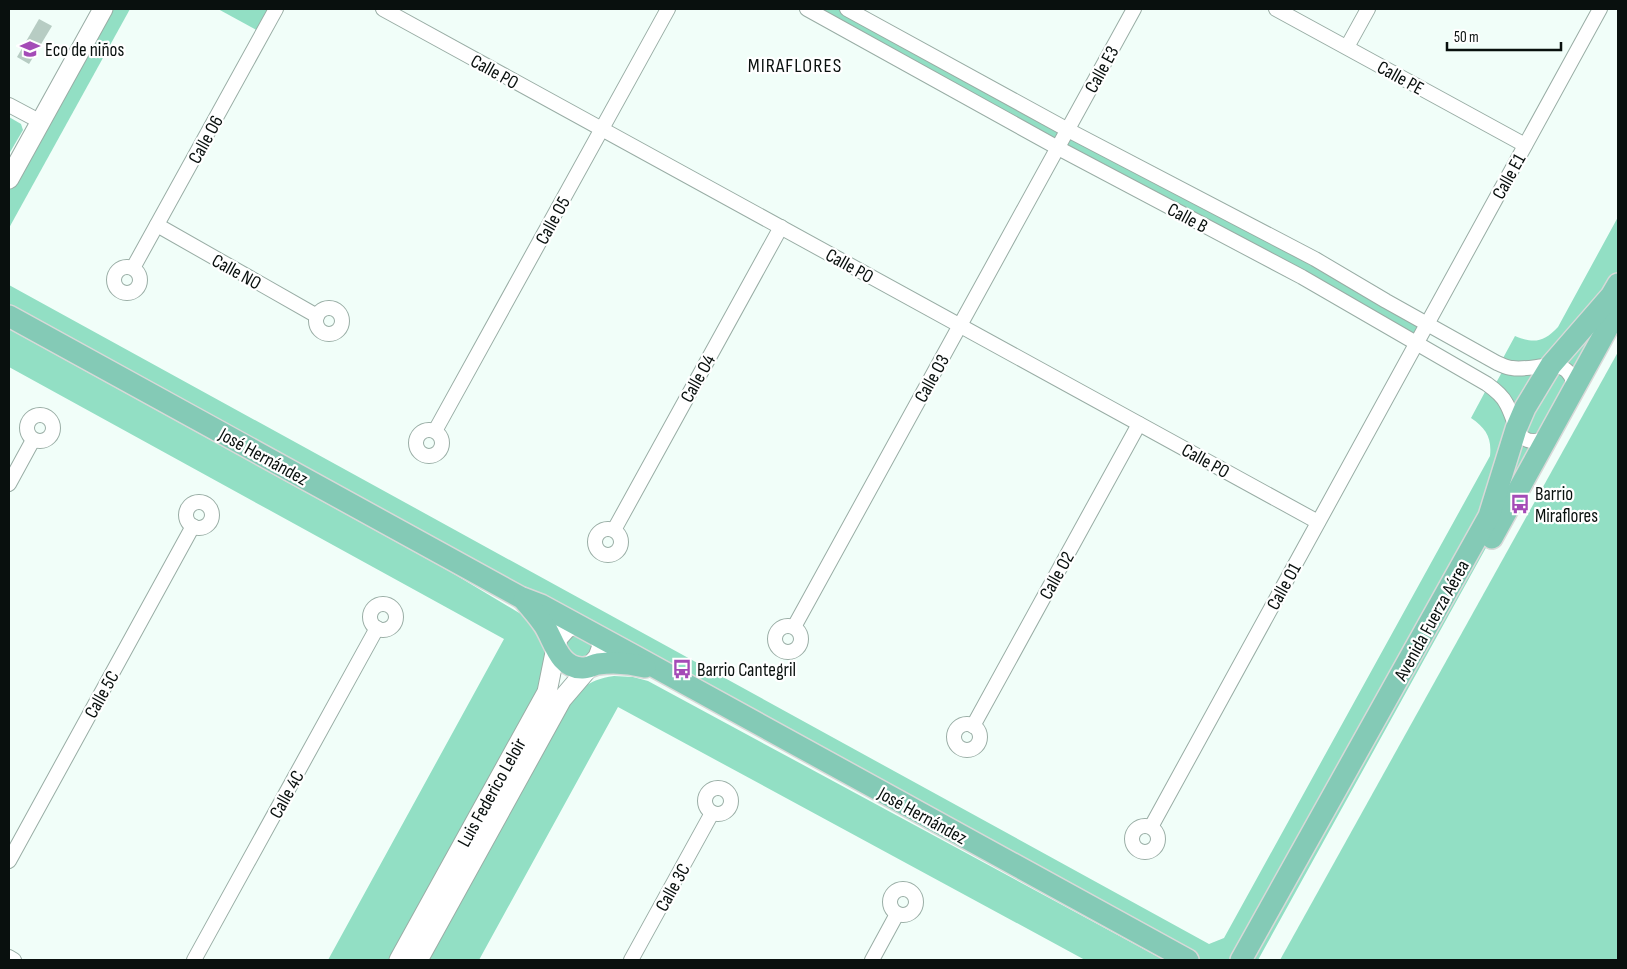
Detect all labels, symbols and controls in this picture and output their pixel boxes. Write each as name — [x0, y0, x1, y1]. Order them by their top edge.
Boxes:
scale bar — [1447, 20, 1561, 52]
text: 50 m — [1454, 28, 1479, 47]
school or university icon: Eco de niños — [19, 38, 41, 60]
place label: Eco de niños — [45, 39, 124, 62]
street label: Calle E3 — [1080, 42, 1124, 97]
street label: Calle PO — [466, 50, 522, 95]
district label: MIRAFLORES — [748, 54, 842, 78]
street label: Calle PE — [1373, 56, 1428, 100]
street label: Calle O6 — [184, 112, 229, 168]
street label: Calle E1 — [1488, 150, 1531, 203]
street label: Calle O5 — [531, 193, 576, 249]
street label: Calle B — [1163, 198, 1211, 238]
street label: Calle PO — [821, 244, 877, 289]
street label: Calle NO — [208, 249, 265, 295]
street label: Calle O4 — [676, 351, 721, 407]
street label: Calle O3 — [910, 351, 955, 407]
street label: José Hernández — [214, 423, 312, 491]
street label: Calle PO — [1177, 439, 1233, 484]
place label: Barrio Miraflores — [1535, 483, 1598, 528]
bus stop icon: Barrio Miraflores — [1509, 493, 1531, 515]
street label: Calle O2 — [1035, 548, 1080, 604]
street label: Avenida Fuerza Aérea — [1389, 556, 1475, 686]
street label: Calle O1 — [1262, 559, 1307, 614]
bus stop icon: Barrio Cantegril — [671, 658, 693, 680]
place label: Barrio Cantegril — [697, 659, 796, 682]
street label: Calle 5C — [80, 667, 125, 723]
street label: Luis Federico Leloir — [453, 734, 532, 851]
street label: Calle 4C — [265, 767, 310, 823]
street label: José Hernández — [873, 782, 971, 850]
street label: Calle 3C — [651, 860, 696, 916]

